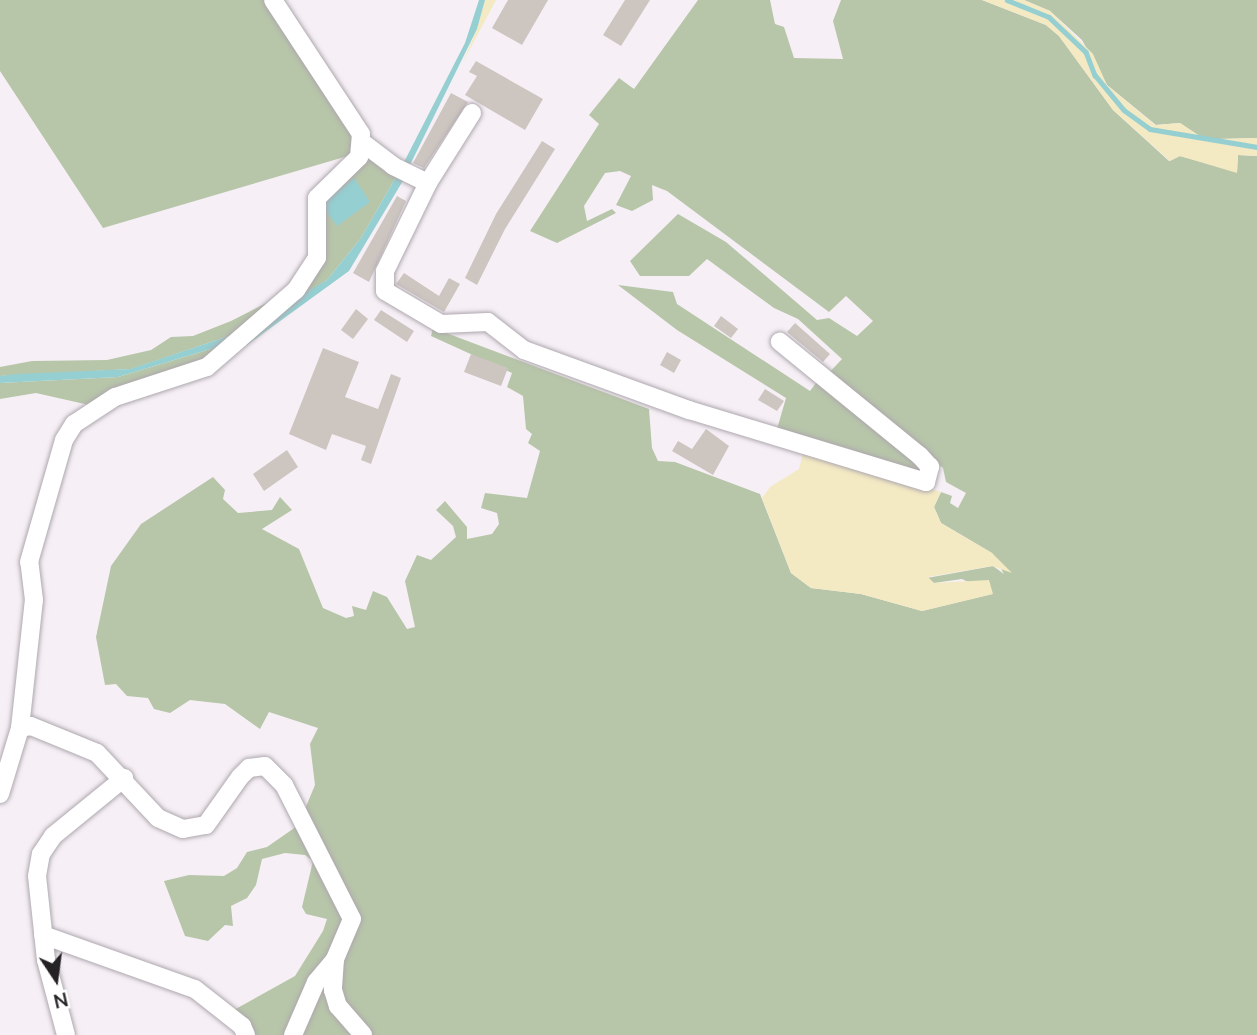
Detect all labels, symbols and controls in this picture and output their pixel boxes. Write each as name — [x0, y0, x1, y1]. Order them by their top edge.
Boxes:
north arrow — [21, 944, 91, 1014]
text: N — [51, 985, 71, 1014]

